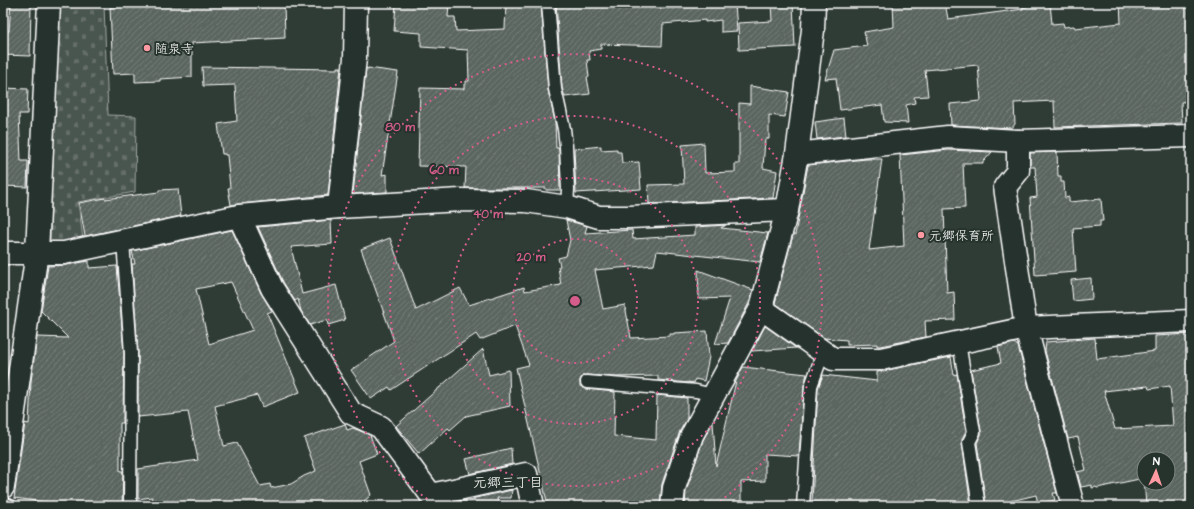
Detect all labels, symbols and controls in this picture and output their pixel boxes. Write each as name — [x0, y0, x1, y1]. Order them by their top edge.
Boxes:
place label: 随泉寺 — [155, 40, 194, 58]
marker: 随泉寺 — [142, 43, 152, 53]
text: 80 m — [385, 119, 415, 136]
text: 60 m — [429, 162, 459, 179]
text: 40 m — [473, 206, 504, 223]
place label: 元郷保育所 — [929, 227, 994, 245]
marker: 元郷保育所 — [916, 230, 926, 240]
text: 20 m — [516, 249, 546, 266]
centre of rings — [568, 294, 582, 308]
north arrow — [1136, 451, 1176, 491]
text: N — [1153, 454, 1160, 469]
district label: 元郷三丁目 — [473, 473, 543, 493]

